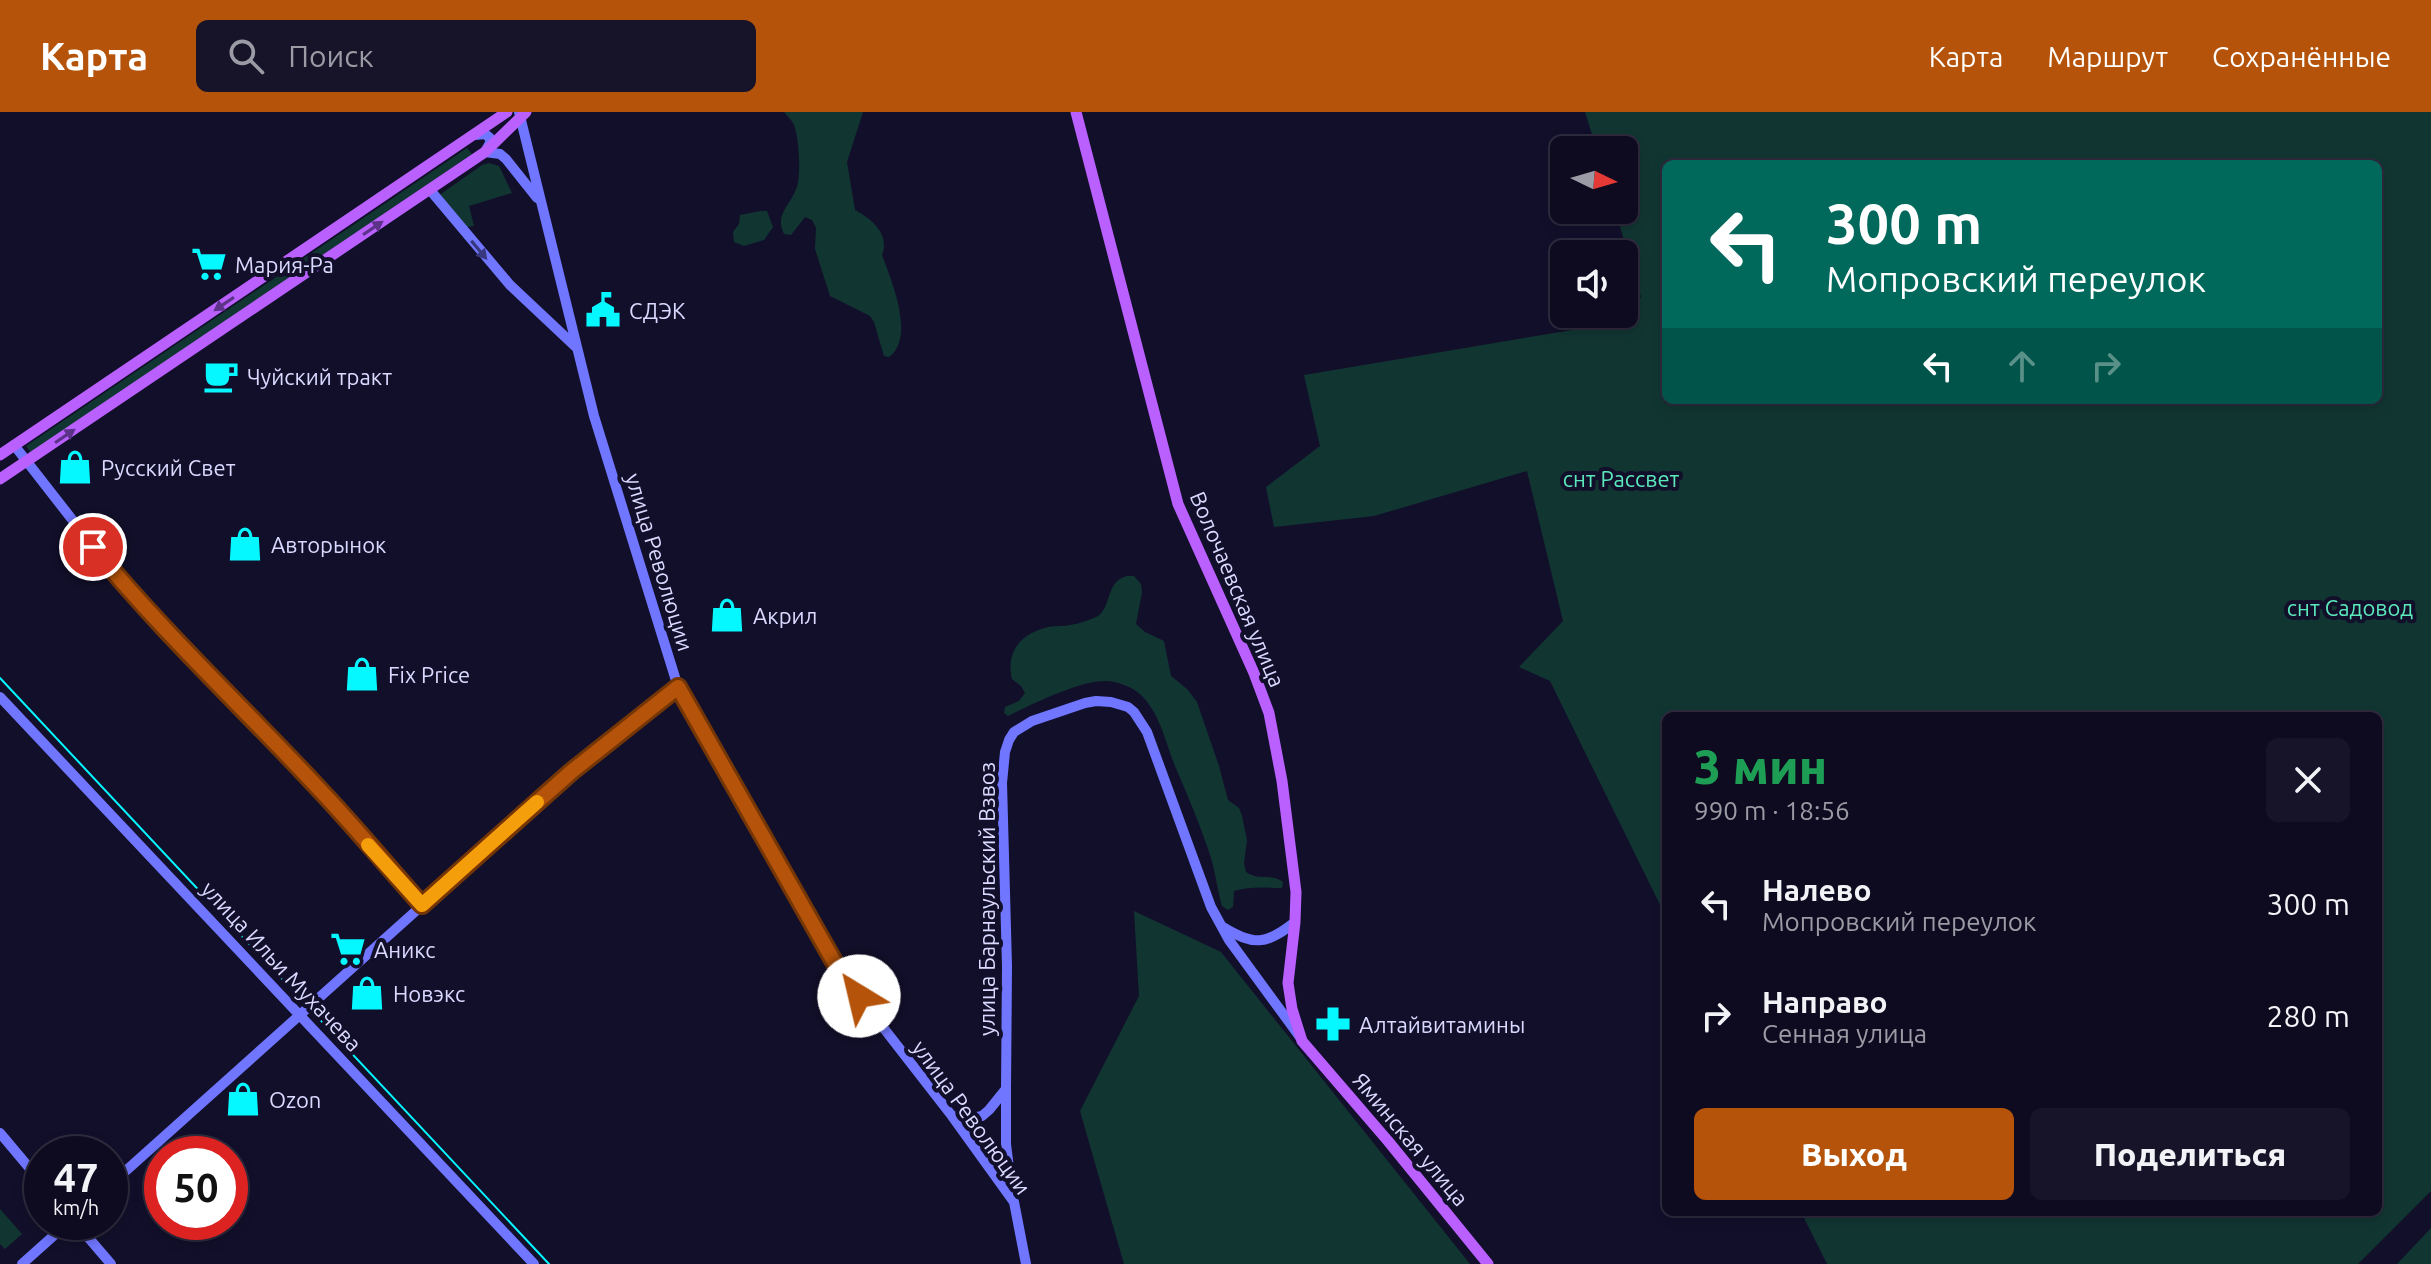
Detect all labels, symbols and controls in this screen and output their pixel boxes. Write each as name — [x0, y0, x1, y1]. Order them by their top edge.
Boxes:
search box — [196, 20, 756, 92]
icon: search — [224, 34, 268, 78]
text: Карта — [40, 35, 148, 77]
text: Поиск — [288, 39, 374, 73]
text: Карта — [1929, 41, 2003, 72]
text: Маршрут — [2047, 41, 2168, 72]
text: Сохранённые — [2212, 41, 2391, 72]
north arrow — [1550, 136, 1638, 224]
map controls — [1550, 136, 1638, 328]
icon: left — [1694, 192, 1798, 296]
text: 300 m — [1826, 192, 1982, 255]
one-way arrow — [363, 221, 384, 236]
one-way arrow — [470, 240, 487, 260]
button: sound — [1550, 240, 1638, 328]
supermarket icon: Мария-Ра — [190, 245, 228, 283]
place label: Мария-Ра — [235, 252, 334, 277]
text: Мопровский переулок — [1826, 258, 2206, 299]
public building icon: СДЭК — [584, 291, 622, 329]
one-way arrow — [213, 296, 235, 311]
place label: СДЭК — [629, 298, 686, 323]
icon: left — [1916, 344, 1960, 388]
icon: ahead — [2000, 344, 2044, 388]
icon: right — [2084, 344, 2128, 388]
cafe icon: Чуйский тракт — [202, 357, 240, 395]
place label: Чуйский тракт — [247, 364, 392, 389]
one-way arrow — [54, 428, 75, 443]
shop icon: Русский Свет — [56, 448, 94, 486]
place label: Русский Свет — [101, 455, 236, 480]
park label: снт Рассвет — [1563, 466, 1680, 491]
street label: улица Революции — [621, 470, 699, 654]
street label: Волочаевская улица — [1186, 488, 1290, 690]
pin — [59, 513, 127, 581]
icon: arrive — [71, 525, 115, 569]
shop icon: Авторынок — [226, 525, 264, 563]
place label: Авторынок — [271, 532, 386, 557]
park label: снт Садовод — [2287, 595, 2413, 620]
shop icon: Акрил — [708, 596, 746, 634]
place label: Акрил — [753, 603, 817, 628]
shop icon: Fix Price — [343, 655, 381, 693]
place label: Fix Price — [388, 662, 470, 687]
button: close — [2266, 738, 2350, 822]
text: 3 мин — [1694, 739, 1827, 793]
street label: улица Барнаульский Взвоз — [974, 762, 999, 1036]
text: 990 m · 18:56 — [1694, 796, 1850, 825]
text: Налево — [1762, 873, 1872, 907]
street label: улица Ильи Мухачева — [197, 876, 367, 1056]
icon: left — [1694, 882, 1738, 926]
text: 300 m — [2266, 887, 2350, 921]
text: Мопровский переулок — [1762, 907, 2036, 936]
supermarket icon: Аникс — [329, 930, 367, 968]
place label: Аникс — [374, 937, 435, 962]
position arrow — [817, 954, 901, 1038]
shop icon: Новэкс — [348, 974, 386, 1012]
place label: Новэкс — [393, 981, 465, 1006]
text: Направо — [1762, 985, 1888, 1019]
icon: right — [1694, 994, 1738, 1038]
text: 280 m — [2266, 999, 2350, 1033]
pharmacy icon: Алтайвитамины — [1314, 1005, 1352, 1043]
place label: Алтайвитамины — [1359, 1012, 1525, 1037]
text: Сенная улица — [1762, 1019, 1927, 1048]
street label: улица Революции — [908, 1035, 1036, 1199]
street label: Яминская улица — [1348, 1068, 1474, 1210]
shop icon: Ozon — [224, 1080, 262, 1118]
place label: Ozon — [269, 1087, 321, 1112]
button: Выход — [1694, 1108, 2014, 1200]
button: Поделиться — [2030, 1108, 2350, 1200]
speed limit sign: 50 — [144, 1136, 248, 1240]
text: 47 — [53, 1155, 99, 1200]
text: km/h — [53, 1196, 99, 1219]

